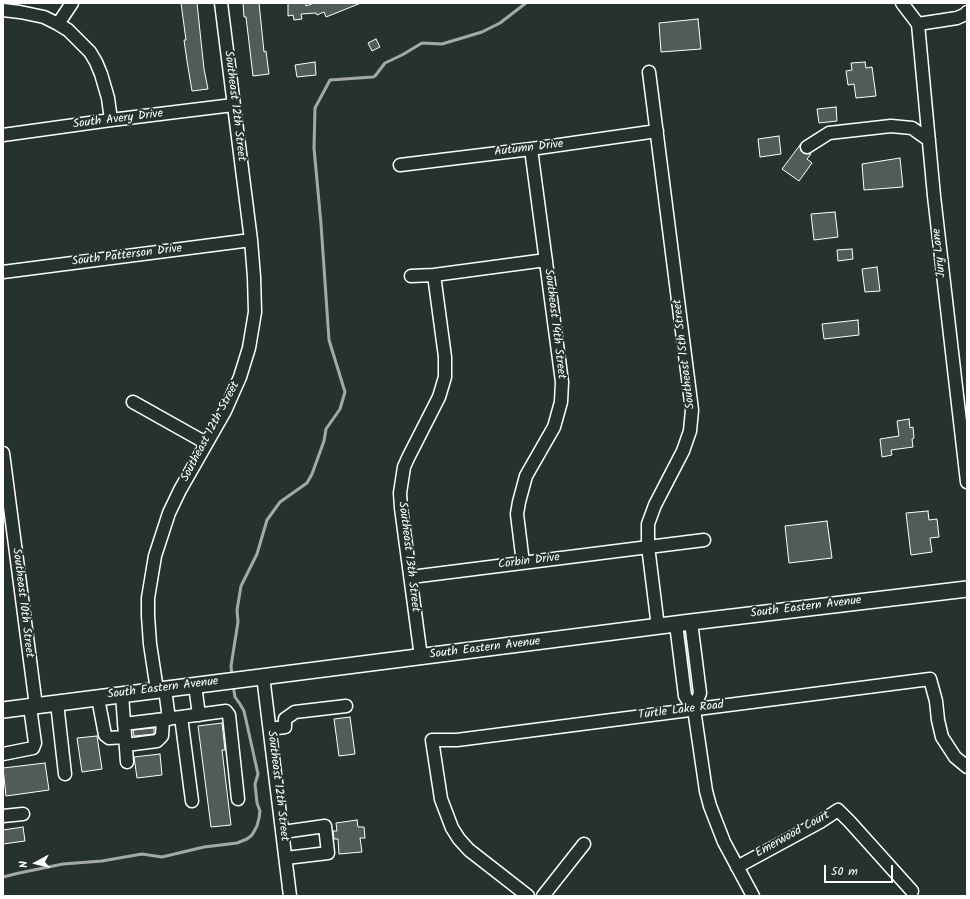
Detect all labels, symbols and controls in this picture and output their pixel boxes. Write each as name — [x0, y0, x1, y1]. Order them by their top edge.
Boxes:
street label: Southeast 12th Street — [220, 50, 248, 162]
street label: South Avery Drive — [72, 107, 164, 133]
street label: Autumn Drive — [494, 138, 564, 160]
street label: Jury Lane — [930, 227, 950, 279]
street label: South Patterson Drive — [71, 242, 183, 270]
street label: Southeast 14th Street — [540, 268, 568, 380]
street label: Southeast 15th Street — [671, 298, 699, 410]
street label: Southeast 12th Street — [179, 379, 243, 485]
street label: Southeast 13th Street — [394, 501, 422, 613]
street label: Southeast 10th Street — [8, 547, 36, 659]
street label: Corbin Drive — [497, 551, 561, 573]
street label: South Eastern Avenue — [750, 594, 862, 622]
street label: South Eastern Avenue — [429, 635, 541, 663]
street label: South Eastern Avenue — [107, 675, 219, 703]
street label: Turtle Lake Road — [637, 699, 725, 723]
street label: Southeast 12th Street — [263, 730, 291, 842]
street label: Emerwood Court — [753, 809, 833, 861]
north arrow — [16, 843, 56, 883]
scale bar — [826, 857, 895, 883]
text: N — [15, 860, 33, 869]
text: 50 m — [831, 862, 858, 881]

